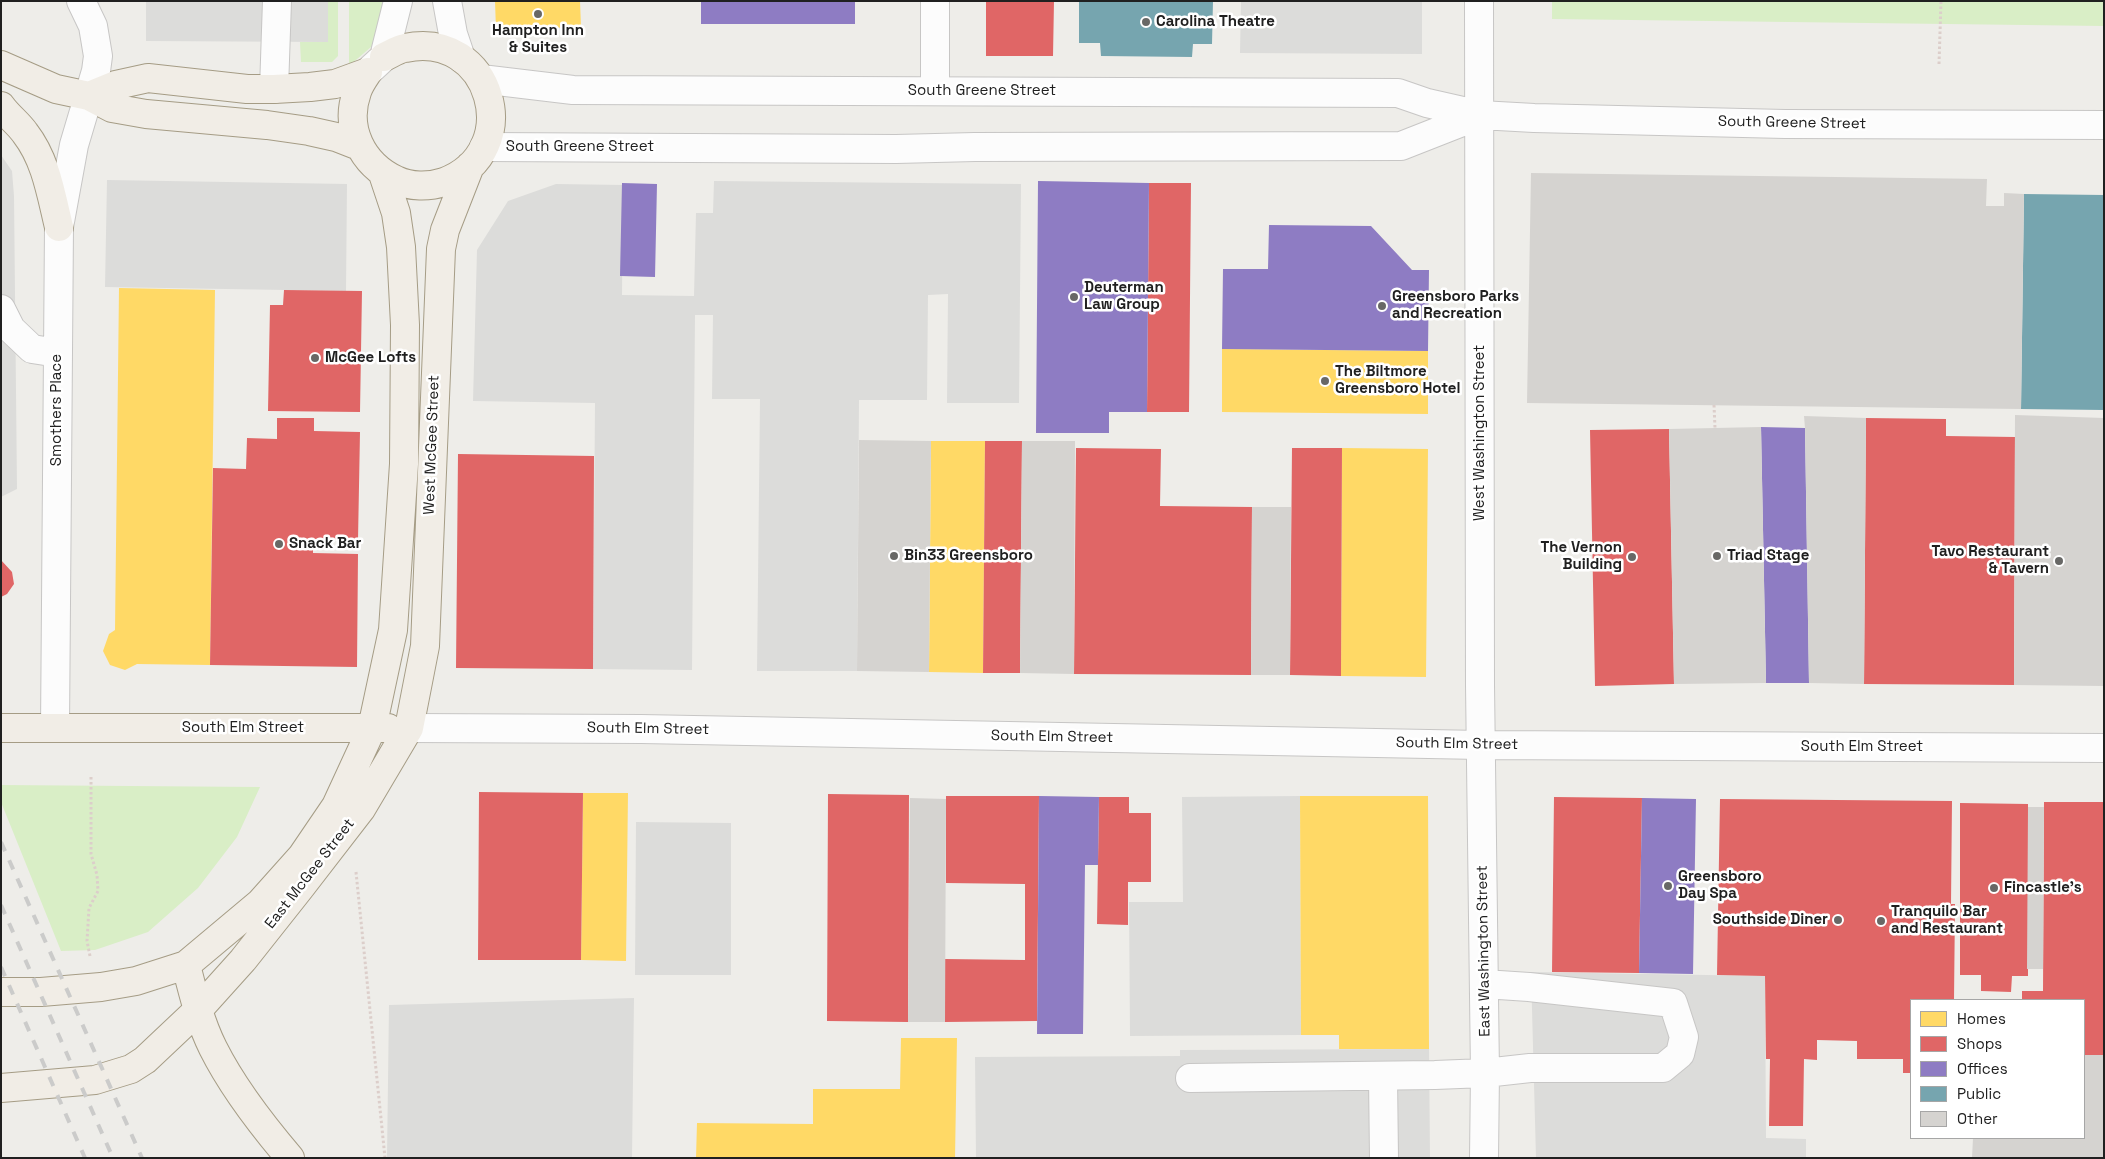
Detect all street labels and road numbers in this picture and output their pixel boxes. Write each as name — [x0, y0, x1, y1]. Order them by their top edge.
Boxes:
street label: South Greene Street — [908, 82, 1056, 100]
street label: South Greene Street — [1718, 113, 1866, 133]
street label: South Greene Street — [506, 138, 654, 156]
street label: West Washington Street — [1471, 345, 1489, 521]
street label: Smothers Place — [48, 354, 66, 466]
street label: West McGee Street — [421, 375, 443, 515]
street label: South Elm Street — [182, 719, 304, 737]
street label: South Elm Street — [587, 719, 709, 739]
street label: South Elm Street — [991, 727, 1113, 747]
street label: South Elm Street — [1396, 734, 1518, 754]
street label: South Elm Street — [1801, 738, 1923, 756]
street label: East McGee Street — [261, 815, 359, 933]
street label: East Washington Street — [1474, 865, 1494, 1037]

